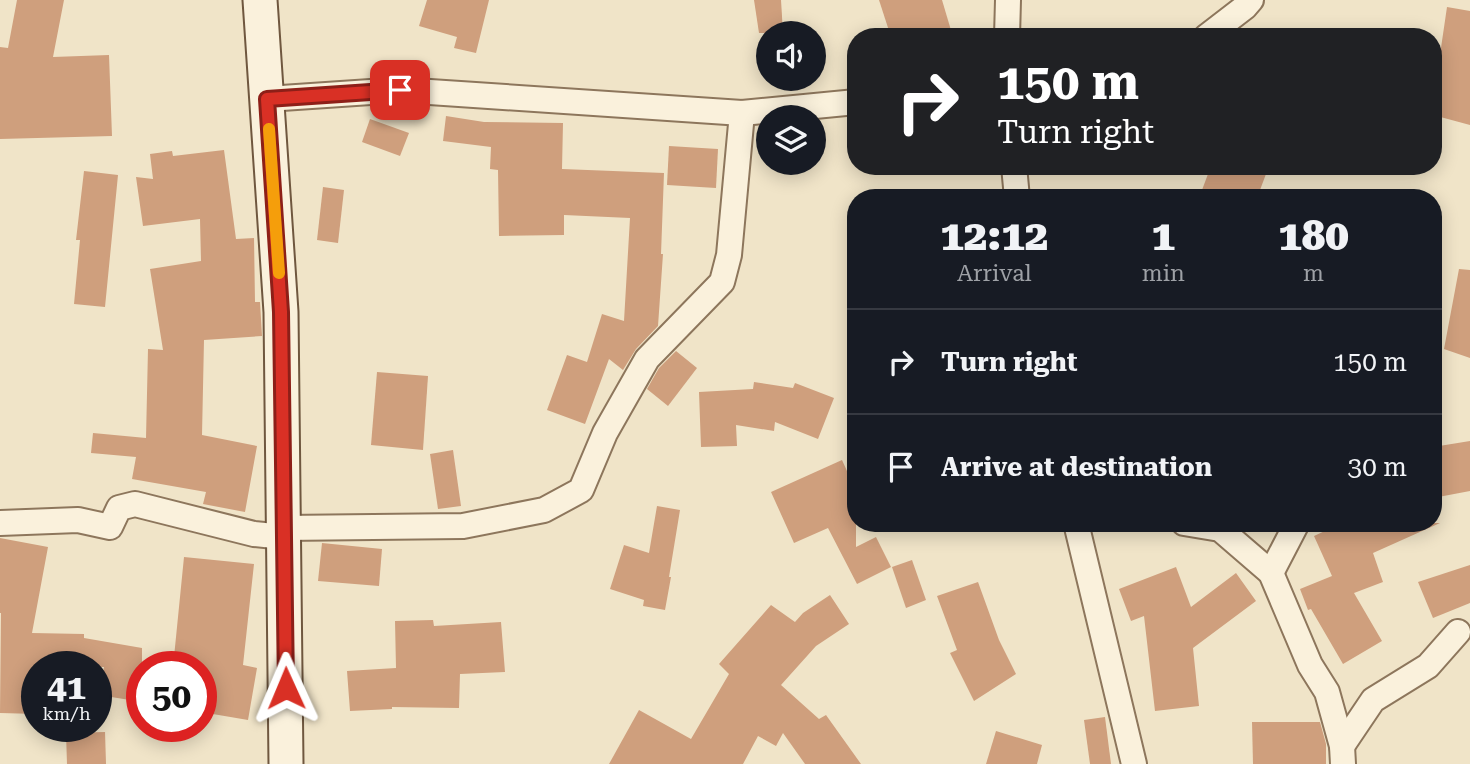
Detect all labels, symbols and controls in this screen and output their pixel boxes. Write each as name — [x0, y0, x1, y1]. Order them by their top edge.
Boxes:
map controls — [756, 21, 826, 175]
button: sound — [756, 21, 826, 91]
text: 150 m — [997, 54, 1139, 111]
icon: right — [882, 56, 973, 147]
pin — [370, 60, 430, 120]
icon: arrive — [381, 71, 419, 109]
button: layers — [756, 105, 826, 175]
text: Turn right — [997, 113, 1154, 151]
text: 12:12 — [940, 211, 1048, 260]
text: 1 — [1151, 211, 1175, 260]
text: 180 — [1278, 211, 1349, 260]
text: Arrival — [957, 260, 1032, 287]
text: min — [1142, 260, 1185, 287]
text: m — [1303, 260, 1324, 287]
icon: right — [882, 343, 920, 381]
text: Turn right — [941, 347, 1077, 377]
text: 150 m — [1333, 347, 1407, 377]
icon: arrive — [882, 448, 920, 486]
text: Arrive at destination — [941, 452, 1212, 482]
text: 30 m — [1348, 452, 1407, 482]
speed limit sign: 50 — [126, 651, 217, 742]
position arrow — [249, 651, 323, 725]
text: 41 — [47, 667, 86, 708]
text: km/h — [42, 703, 91, 724]

